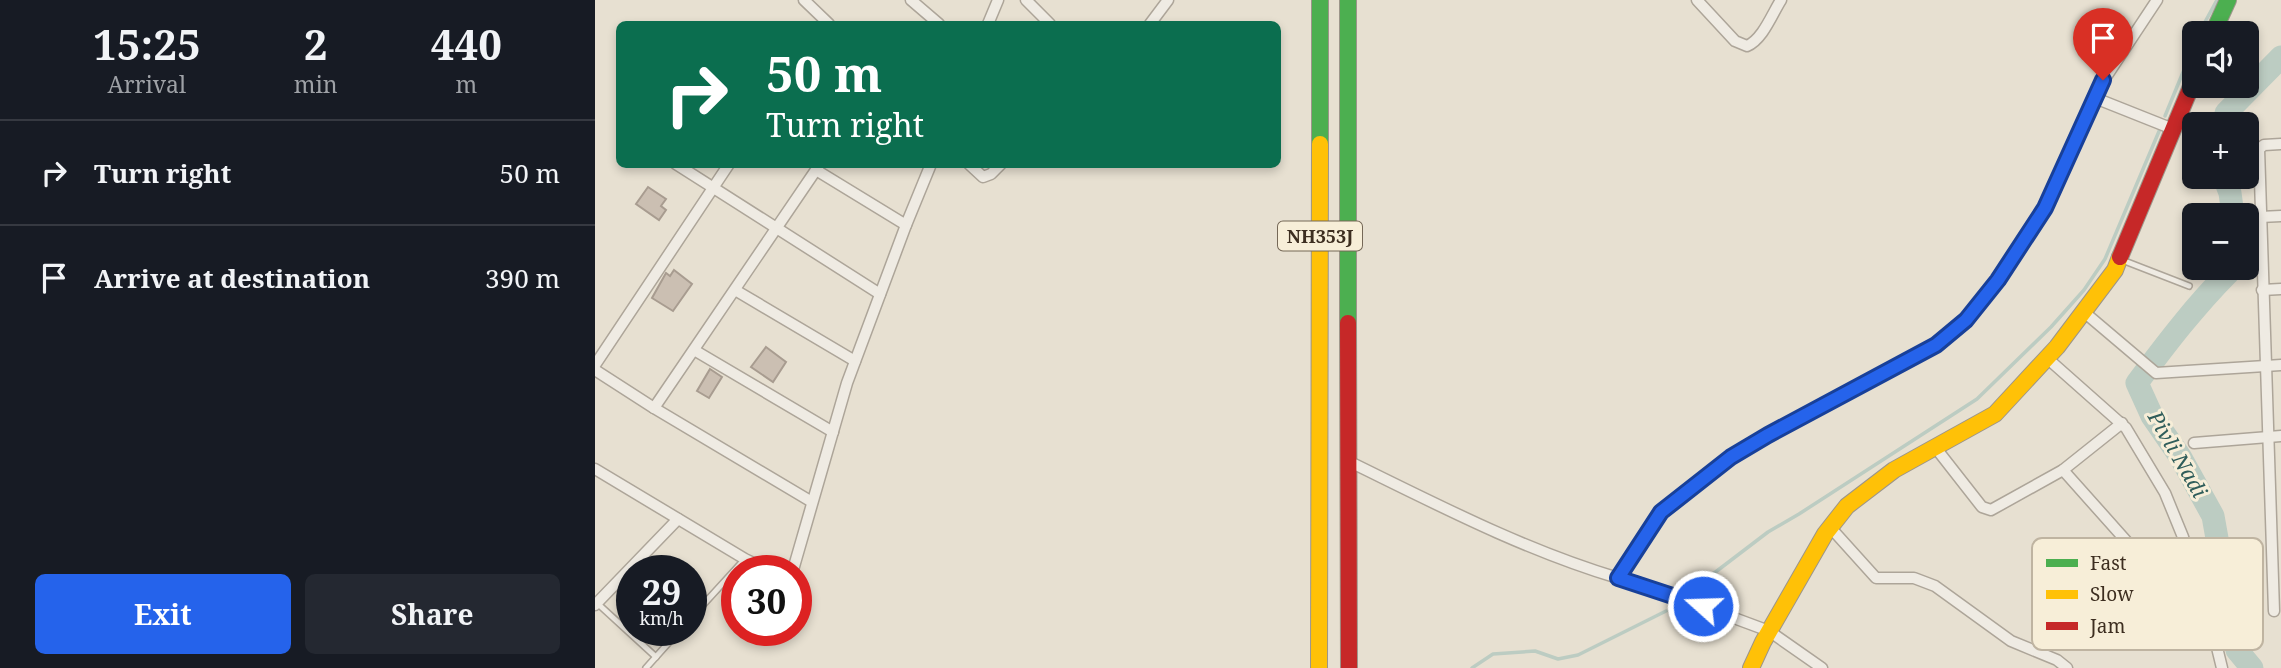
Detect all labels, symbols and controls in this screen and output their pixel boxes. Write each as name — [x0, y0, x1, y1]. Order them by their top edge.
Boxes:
pin — [2073, 8, 2133, 80]
text: 15:25 — [93, 15, 201, 72]
text: 2 — [304, 15, 328, 72]
text: 440 — [431, 15, 502, 72]
icon: arrive — [2084, 19, 2122, 57]
map controls — [2182, 21, 2259, 280]
button: sound — [2182, 21, 2259, 98]
text: 50 m — [766, 40, 882, 106]
icon: right — [651, 49, 742, 140]
text: Arrival — [108, 68, 186, 100]
text: min — [294, 68, 338, 100]
text: m — [455, 68, 477, 100]
text: Turn right — [766, 103, 924, 146]
button: + — [2182, 112, 2259, 189]
icon: right — [35, 154, 73, 192]
text: Turn right — [94, 155, 231, 191]
text: 50 m — [500, 155, 560, 191]
button: − — [2182, 203, 2259, 280]
road number: NH353J — [1278, 222, 1362, 250]
icon: arrive — [35, 259, 73, 297]
text: Arrive at destination — [94, 260, 370, 296]
text: 390 m — [485, 260, 560, 296]
water label: Pivli Nadi — [2141, 405, 2214, 503]
legend — [2032, 538, 2263, 650]
text: Fast — [2090, 550, 2127, 576]
speed limit sign: 30 — [721, 555, 812, 646]
text: 29 — [642, 568, 681, 615]
position arrow — [1666, 569, 1740, 643]
button: Exit — [35, 574, 291, 654]
button: Share — [305, 574, 560, 654]
text: Slow — [2090, 581, 2134, 607]
text: km/h — [639, 606, 684, 630]
text: Jam — [2089, 613, 2125, 639]

